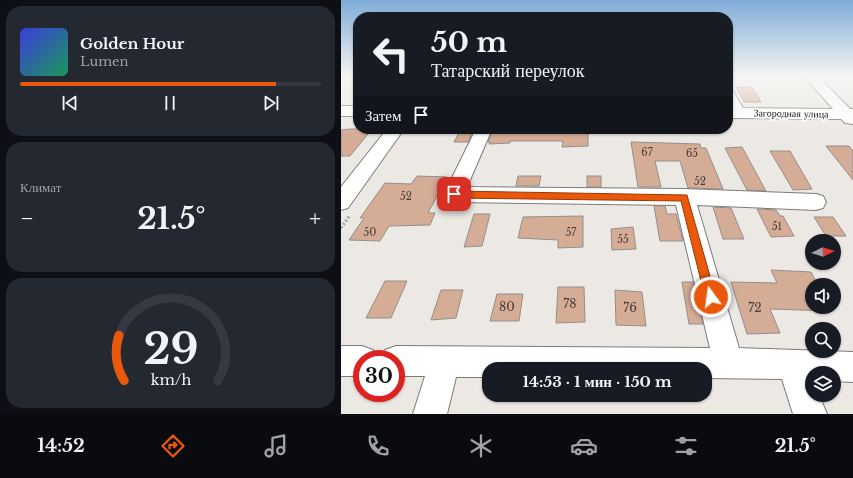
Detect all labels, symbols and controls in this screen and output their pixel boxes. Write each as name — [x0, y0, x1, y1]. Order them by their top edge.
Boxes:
text: 50 m — [431, 25, 507, 60]
icon: left — [365, 28, 417, 80]
text: Golden Hour — [80, 34, 184, 53]
text: Lumen — [80, 53, 129, 70]
text: Татарский переулок — [431, 60, 584, 82]
icon: previous — [59, 92, 81, 114]
icon: pause — [159, 92, 181, 114]
icon: next — [260, 92, 282, 114]
icon: arrive — [410, 104, 432, 126]
text: Затем — [365, 106, 402, 125]
street label: Загородная улица — [753, 106, 829, 121]
house number: 67 — [641, 146, 654, 159]
house number: 65 — [686, 147, 698, 160]
house number: 52 — [694, 175, 706, 188]
pin — [437, 177, 471, 211]
text: Климат — [20, 179, 61, 196]
icon: arrive — [443, 183, 465, 205]
house number: 52 — [400, 190, 412, 203]
text: 21.5° — [137, 200, 206, 237]
text: − — [20, 205, 34, 232]
text: + — [309, 205, 321, 232]
house number: 51 — [772, 220, 782, 233]
house number: 50 — [364, 226, 376, 239]
house number: 57 — [566, 226, 577, 239]
house number: 55 — [617, 233, 629, 246]
north arrow — [805, 234, 841, 270]
map controls — [805, 234, 841, 402]
position arrow — [690, 276, 732, 318]
button: sound — [805, 278, 841, 314]
house number: 78 — [563, 296, 577, 311]
house number: 80 — [499, 299, 515, 314]
house number: 76 — [623, 300, 637, 315]
house number: 72 — [748, 300, 762, 315]
button: search — [805, 322, 841, 358]
text: 29 — [143, 324, 198, 375]
speed limit sign: 30 — [353, 350, 405, 402]
button: layers — [805, 366, 841, 402]
text: km/h — [150, 371, 191, 389]
text: 14:53 · 1 мин · 150 m — [522, 372, 672, 391]
icon: directions — [159, 432, 187, 460]
icon: music — [262, 432, 290, 460]
icon: phone — [364, 432, 392, 460]
icon: climate — [467, 432, 495, 460]
icon: car — [570, 432, 598, 460]
icon: filters — [672, 432, 700, 460]
text: 14:52 — [37, 435, 85, 457]
text: 21.5° — [775, 435, 816, 457]

